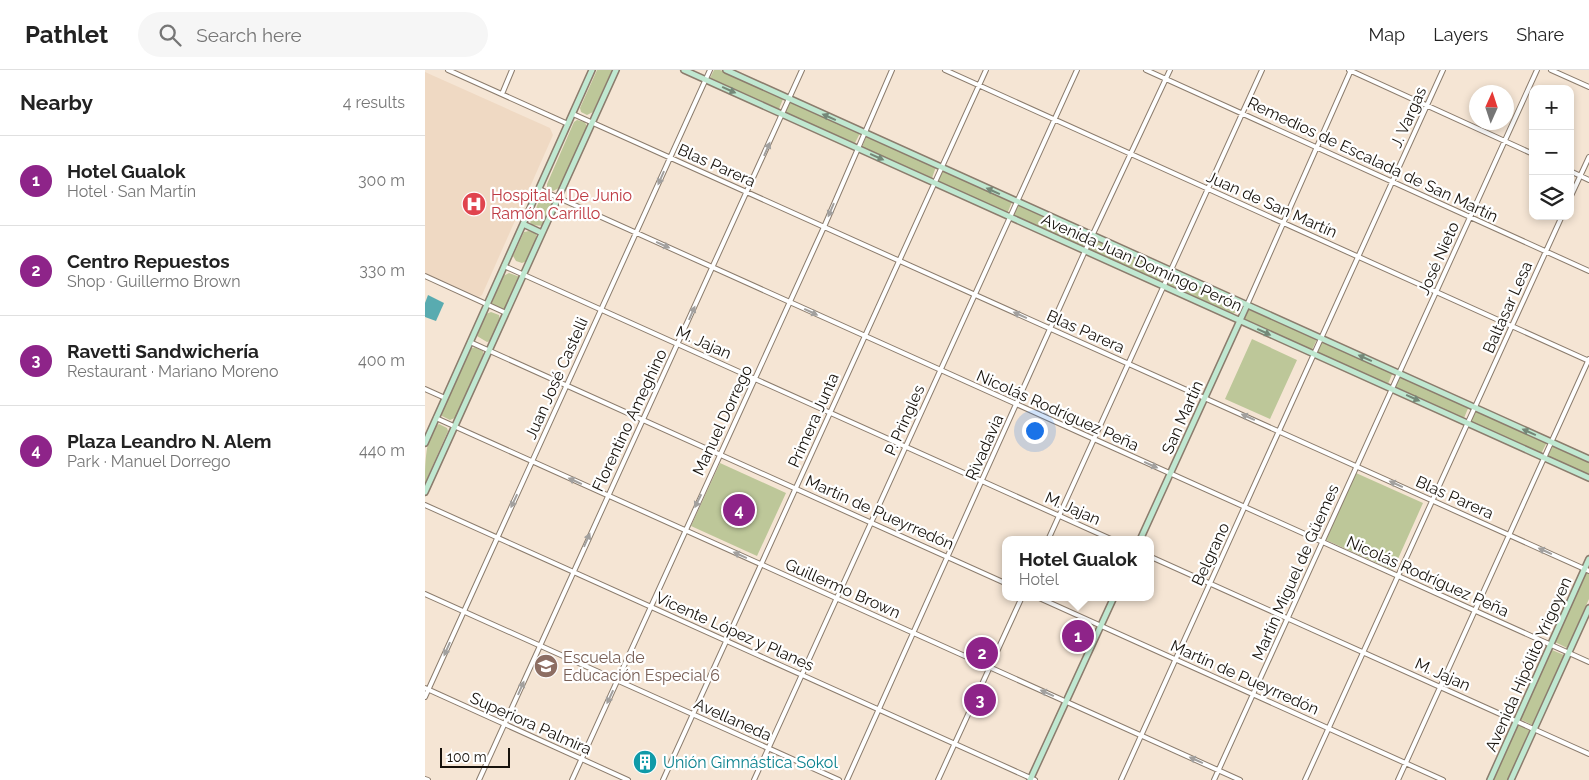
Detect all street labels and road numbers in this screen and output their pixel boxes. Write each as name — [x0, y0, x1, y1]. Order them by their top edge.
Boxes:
street label: J. Vargas — [1387, 84, 1430, 151]
street label: Remedios de Escalada de San Martín — [1244, 93, 1501, 226]
street label: Blas Parera — [675, 140, 759, 191]
street label: Juan de San Martín — [1204, 167, 1340, 242]
street label: Avenida Juan Domingo Perón — [1039, 210, 1245, 315]
street label: José Nieto — [1414, 219, 1463, 298]
street label: Baltasar Lesa — [1479, 258, 1536, 356]
street label: Blas Parera — [1044, 306, 1128, 357]
street label: Juan José Castelli — [521, 314, 592, 442]
street label: M. Jajan — [673, 322, 734, 363]
street label: Florentino Ameghino — [588, 346, 671, 494]
street label: Manuel Dorrego — [689, 362, 756, 478]
street label: Nicolás Rodríguez Peña — [974, 366, 1142, 455]
street label: Primera Junta — [784, 370, 843, 470]
street label: San Martín — [1158, 378, 1207, 457]
street label: P. Pringles — [880, 382, 929, 458]
street label: Rivadavia — [962, 411, 1007, 483]
street label: Martín de Pueyrredón — [803, 471, 957, 554]
street label: Blas Parera — [1413, 472, 1497, 523]
street label: Martín Miguel de Güemes — [1248, 481, 1343, 663]
street label: M. Jajan — [1042, 488, 1103, 529]
street label: Belgrano — [1188, 520, 1233, 589]
street label: Nicolás Rodríguez Peña — [1344, 532, 1512, 621]
street label: Guillermo Brown — [782, 555, 903, 622]
street label: Avenida Hipólito Yrigoyen — [1481, 574, 1576, 754]
street label: Vicente López y Planes — [653, 588, 817, 675]
street label: Martín de Pueyrredón — [1168, 636, 1322, 719]
street label: M. Jajan — [1412, 654, 1473, 695]
street label: Superiora Palmira — [467, 688, 594, 759]
street label: Avellaneda — [691, 694, 774, 745]

